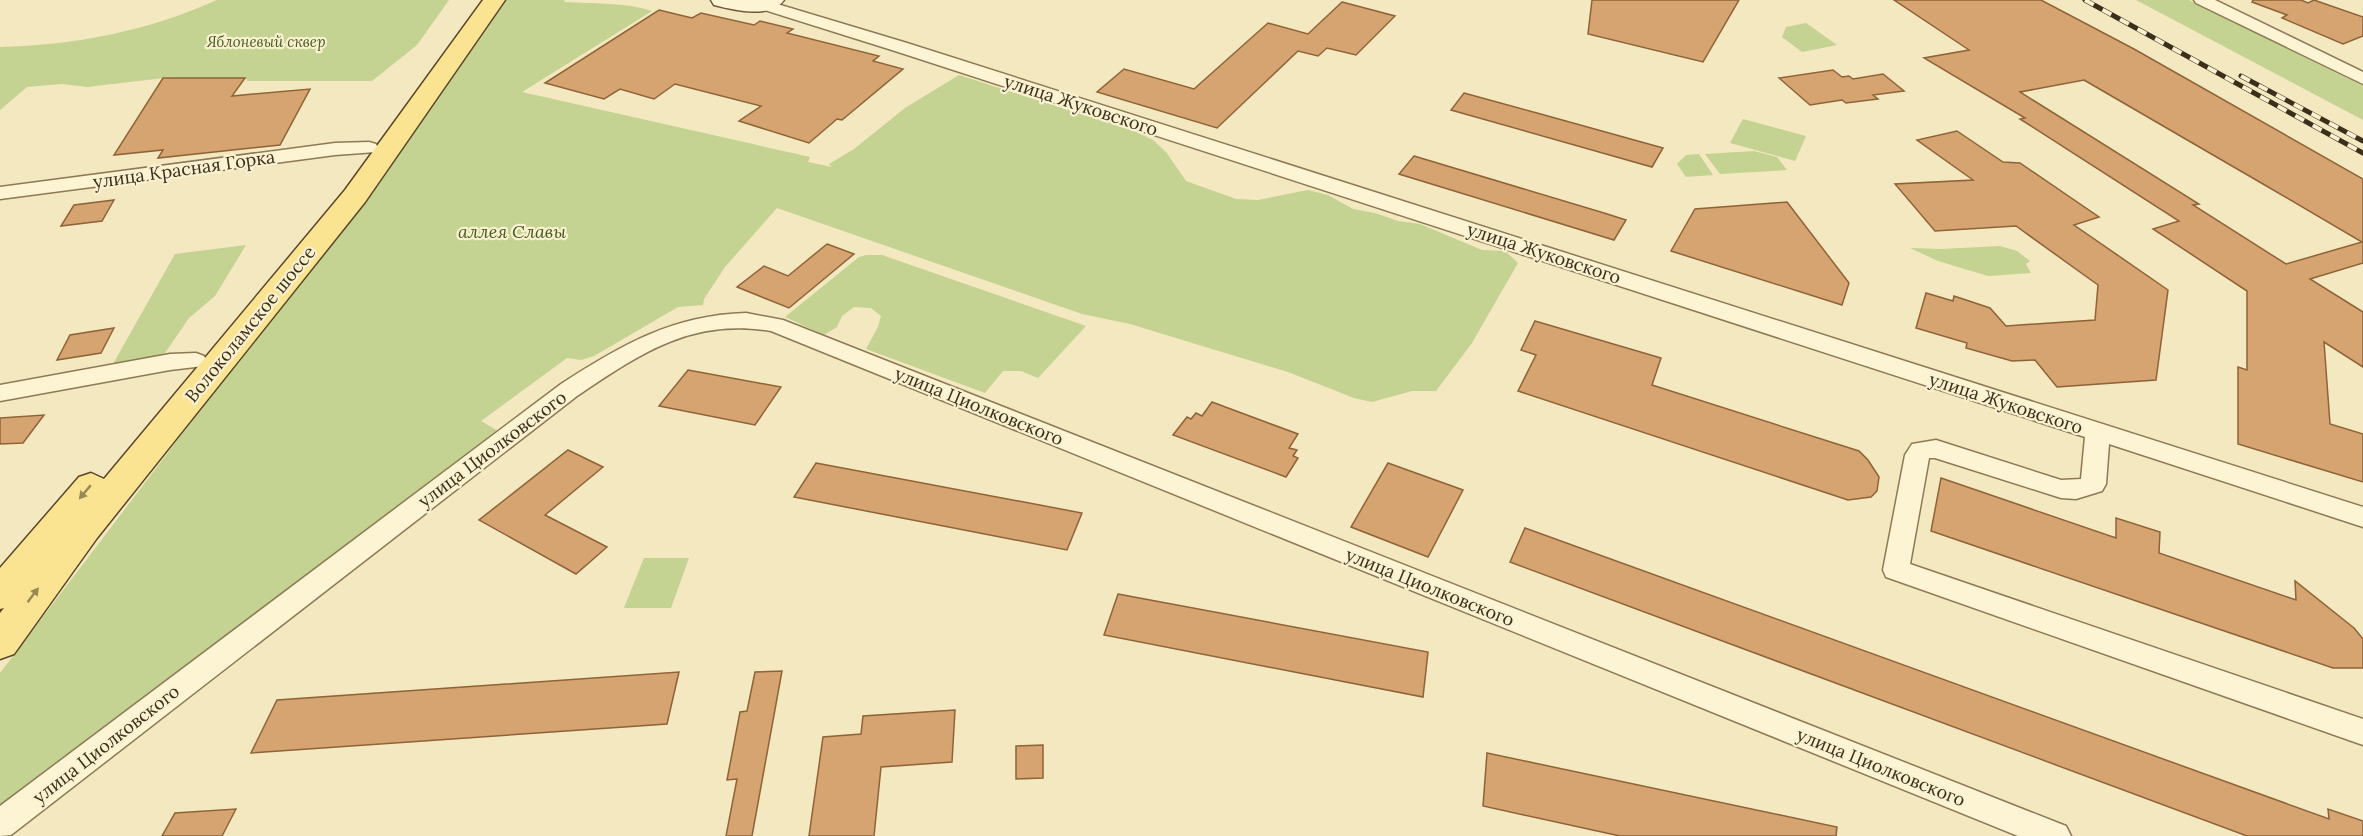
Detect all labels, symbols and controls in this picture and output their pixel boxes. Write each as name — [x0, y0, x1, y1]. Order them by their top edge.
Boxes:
park label: Яблоневый сквер — [206, 32, 326, 51]
street label: улица Жуковского — [1001, 69, 1161, 141]
street label: улица Красная Горка — [92, 145, 276, 193]
street label: улица Жуковского — [1464, 217, 1624, 289]
park label: аллея Славы — [458, 220, 566, 243]
street label: Волоколамское шоссе — [180, 241, 320, 407]
street label: улица Циолковского — [891, 362, 1067, 450]
street label: улица Жуковского — [1926, 367, 2086, 439]
street label: улица Циолковского — [413, 386, 571, 512]
one-way arrow — [79, 484, 92, 499]
street label: улица Циолковского — [1342, 543, 1518, 631]
one-way arrow — [27, 587, 40, 603]
street label: улица Циолковского — [28, 680, 184, 808]
street label: улица Циолковского — [1793, 723, 1969, 811]

